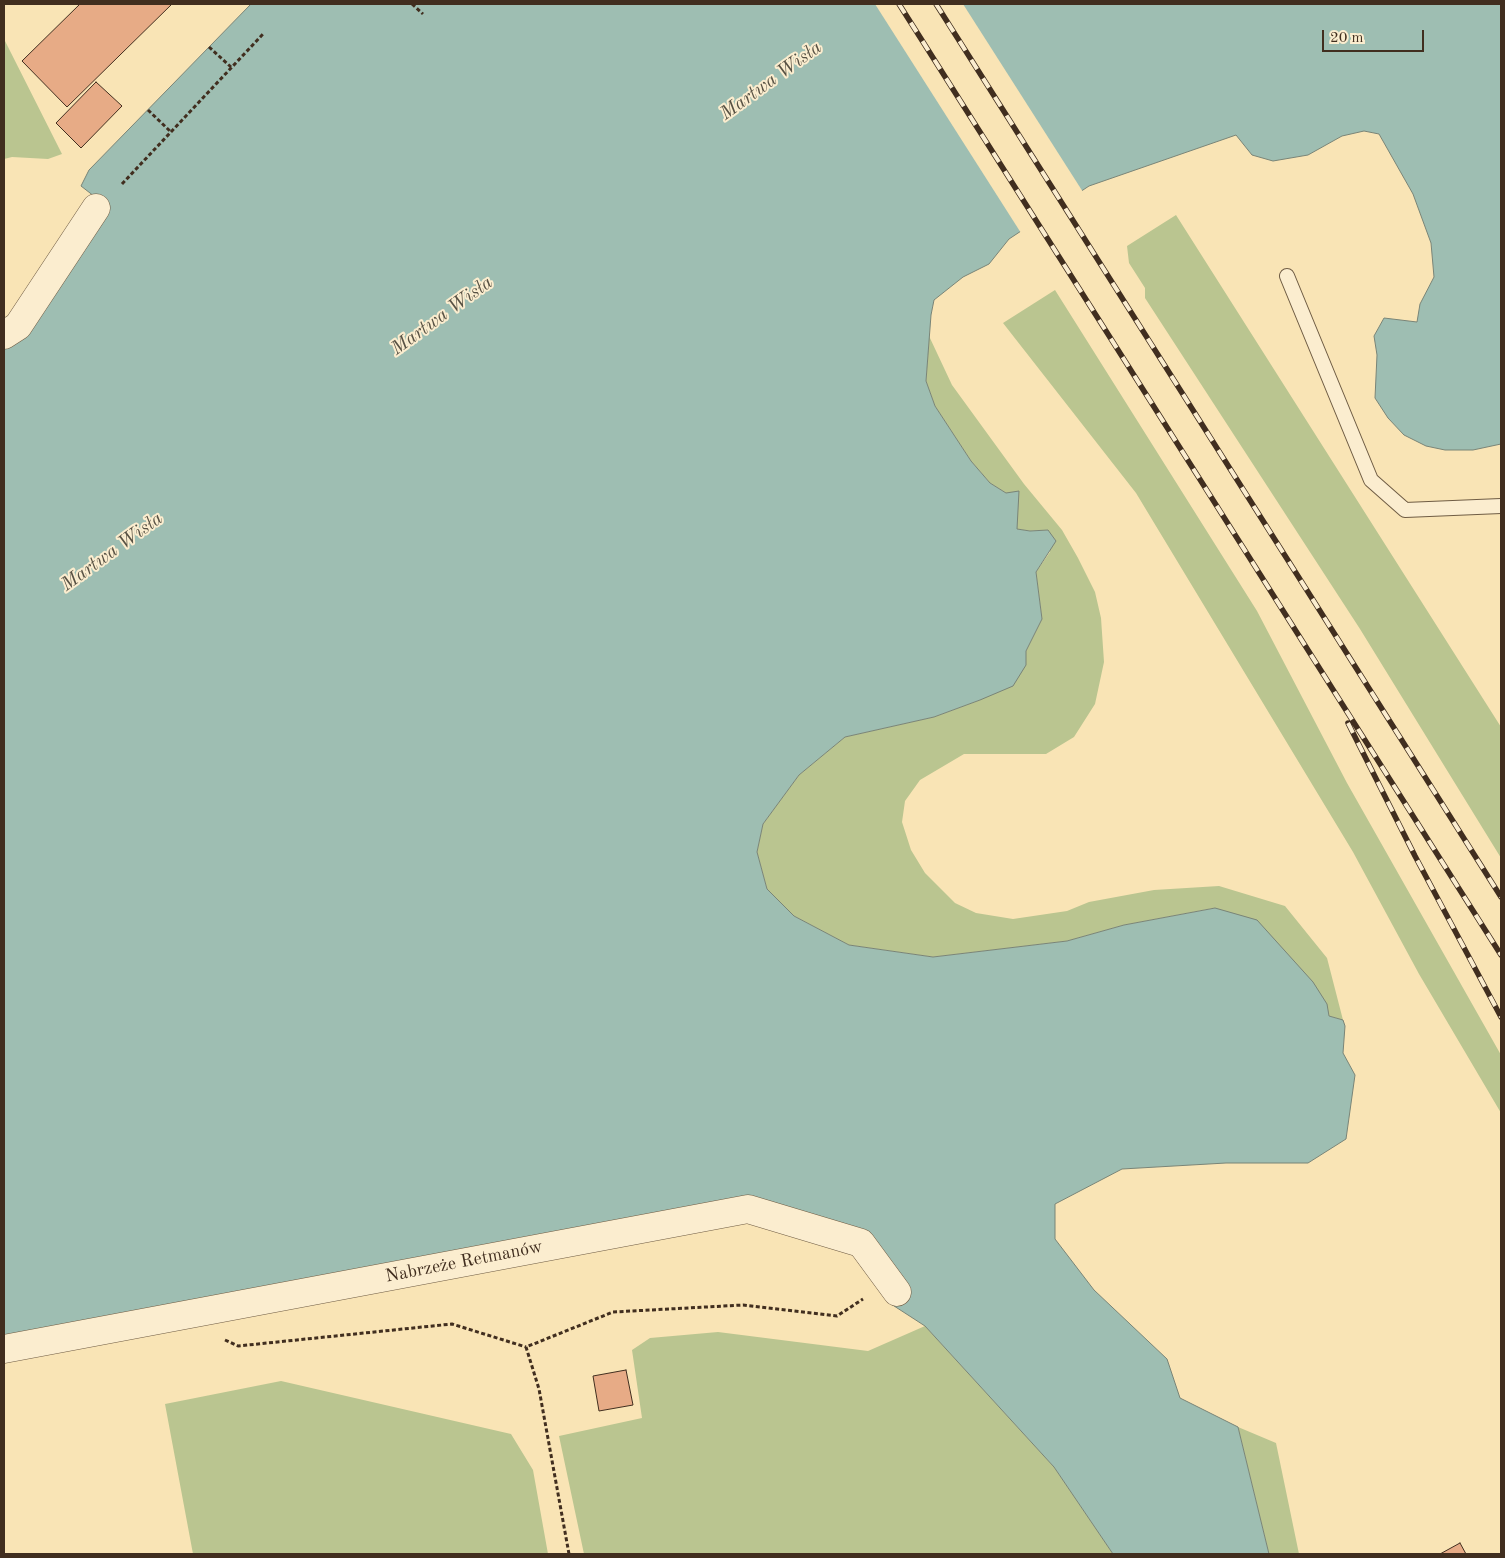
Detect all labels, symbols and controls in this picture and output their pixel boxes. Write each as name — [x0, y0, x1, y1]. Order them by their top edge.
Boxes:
scale bar — [1325, 20, 1428, 52]
text: 20 m — [1330, 31, 1364, 46]
water label: Martwa Wisła — [716, 36, 826, 126]
water label: Martwa Wisła — [387, 271, 497, 361]
water label: Martwa Wisła — [57, 507, 167, 597]
street label: Nabrzeże Retmanów — [384, 1236, 544, 1288]

